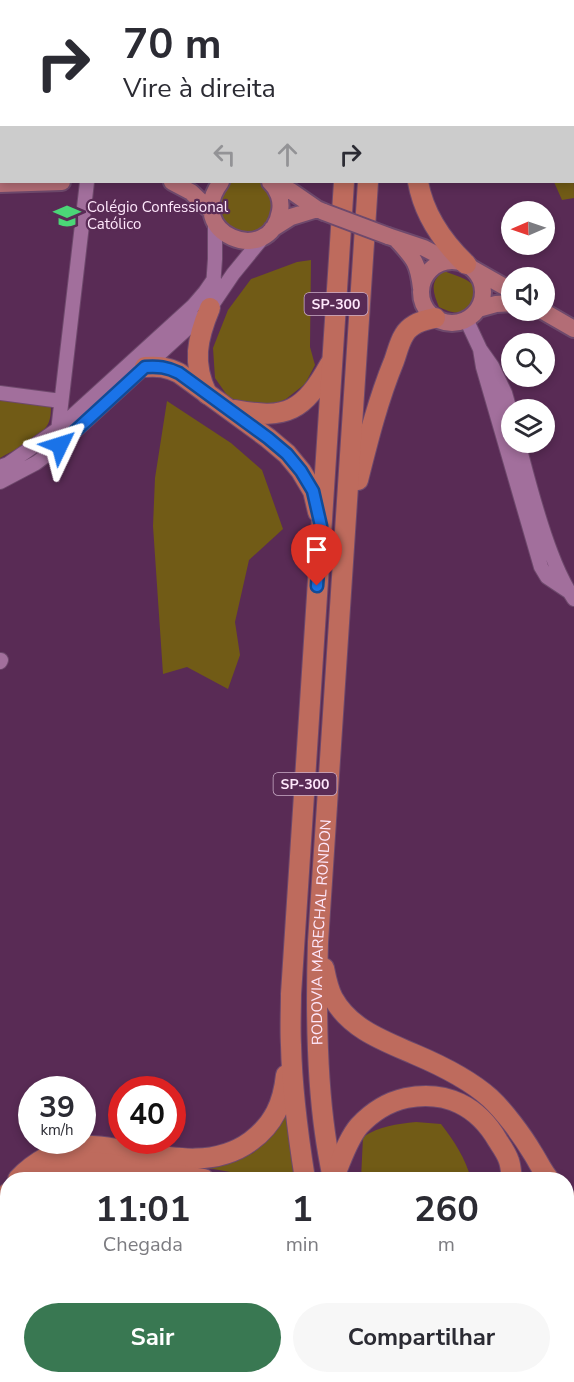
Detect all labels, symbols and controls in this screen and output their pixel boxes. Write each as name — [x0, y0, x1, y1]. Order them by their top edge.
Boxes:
text: 70 m — [123, 16, 222, 73]
icon: right — [24, 24, 102, 102]
text: Vire à direita — [123, 70, 276, 107]
icon: left — [208, 138, 241, 171]
icon: ahead — [271, 138, 304, 171]
icon: right — [334, 138, 367, 171]
place label: Colégio Confessional Católico — [87, 197, 229, 234]
school or university icon: Colégio Confessional Católico — [52, 201, 82, 231]
north arrow — [501, 201, 555, 255]
map controls — [501, 201, 555, 453]
button: sound — [501, 267, 555, 321]
road number: SP-300 — [304, 293, 368, 315]
button: search — [501, 333, 555, 387]
button: layers — [501, 399, 555, 453]
position arrow — [28, 413, 92, 477]
pin — [291, 524, 342, 586]
icon: arrive — [300, 533, 333, 566]
road number: SP-300 — [274, 773, 336, 795]
street label: RODOVIA MARECHAL RONDON — [307, 819, 336, 1045]
speed limit sign: 40 — [108, 1076, 186, 1154]
text: 39 — [39, 1087, 75, 1128]
text: km/h — [40, 1120, 74, 1140]
text: 11:01 — [95, 1185, 191, 1234]
text: 1 — [291, 1185, 313, 1234]
text: 260 — [414, 1185, 479, 1234]
text: Chegada — [103, 1231, 183, 1258]
text: min — [286, 1231, 319, 1258]
text: m — [438, 1231, 455, 1258]
button: Sair — [24, 1303, 281, 1372]
button: Compartilhar — [293, 1303, 550, 1372]

